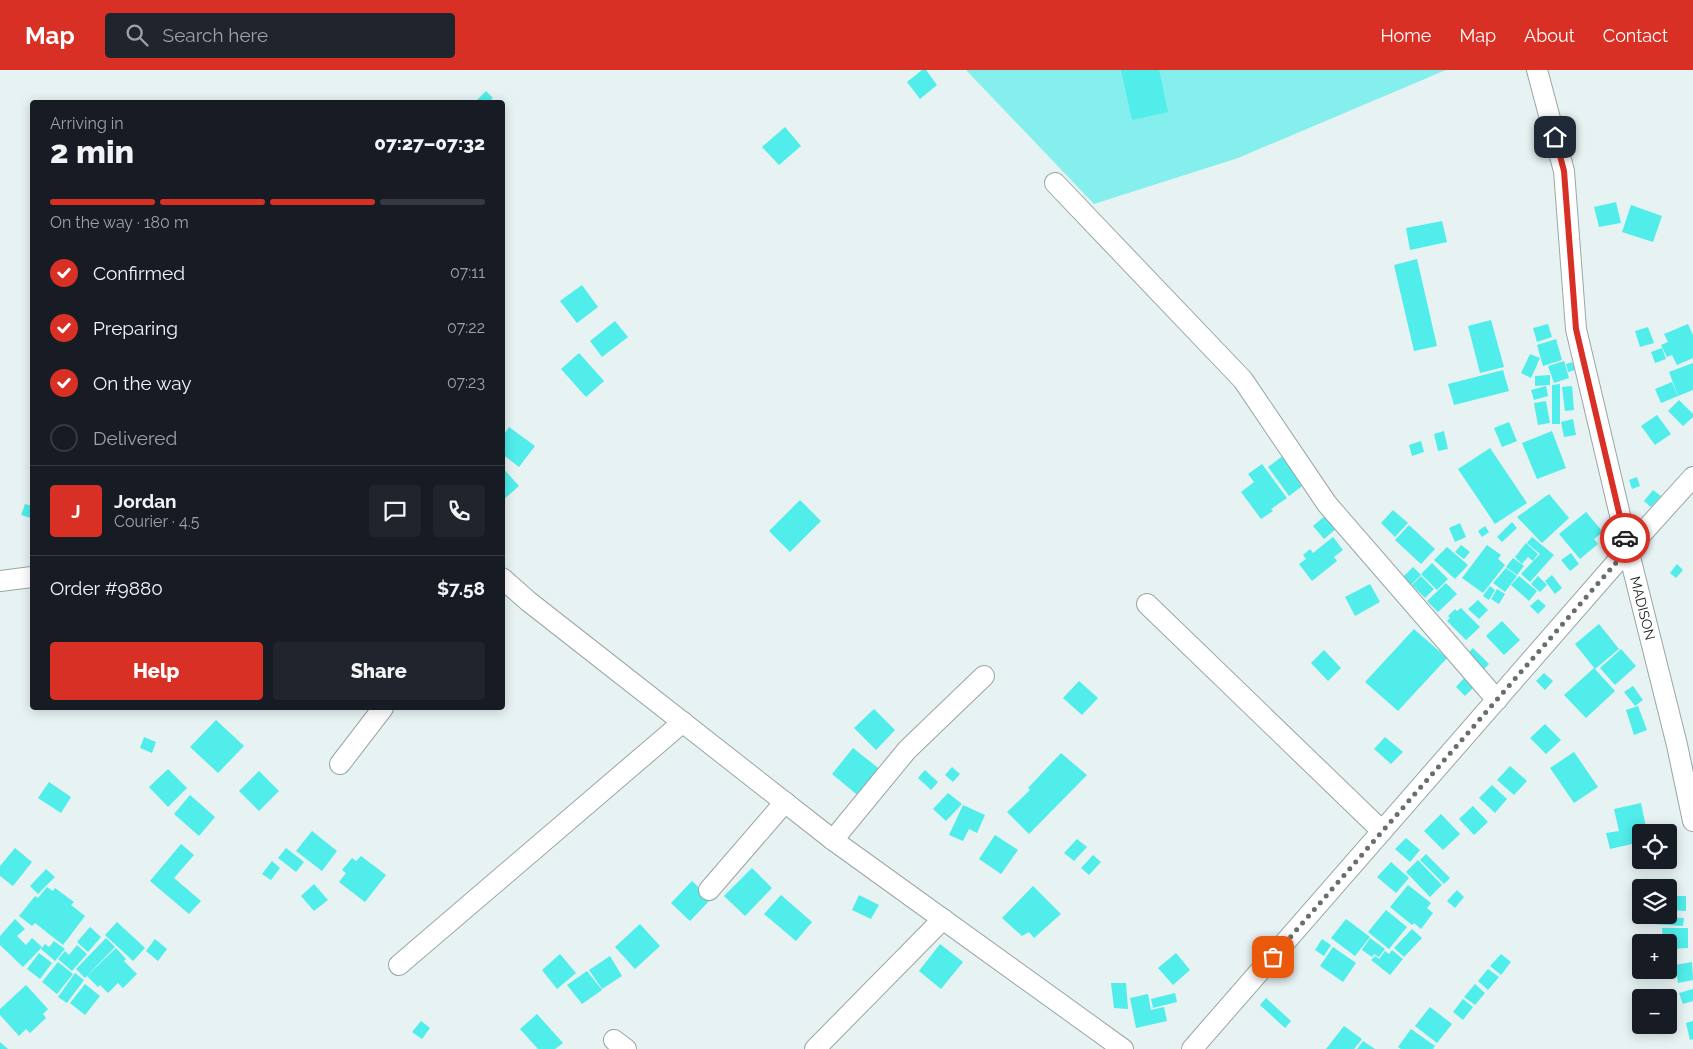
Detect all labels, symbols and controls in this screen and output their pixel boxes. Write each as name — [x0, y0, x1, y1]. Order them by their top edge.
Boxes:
search box — [105, 13, 455, 58]
text: Map — [25, 21, 75, 50]
icon: search — [123, 21, 151, 49]
text: Search here — [163, 24, 268, 46]
text: Home — [1380, 25, 1431, 46]
text: Map — [1459, 25, 1496, 46]
text: About — [1524, 25, 1575, 46]
text: Contact — [1603, 25, 1668, 46]
text: Arriving in — [50, 114, 124, 133]
pin — [1534, 116, 1576, 158]
icon: home — [1541, 123, 1569, 151]
text: 07:27–07:32 — [374, 132, 485, 154]
text: 2 min — [50, 133, 134, 170]
text: On the way · 180 m — [50, 213, 189, 232]
icon: check — [50, 259, 78, 287]
text: Confirmed — [93, 262, 185, 284]
text: 07:11 — [450, 263, 485, 282]
icon: check — [50, 314, 78, 342]
text: Preparing — [93, 317, 178, 339]
text: 07:22 — [447, 318, 485, 337]
icon: check — [50, 369, 78, 397]
text: On the way — [93, 372, 192, 394]
text: 07:23 — [447, 373, 485, 392]
text: Delivered — [93, 427, 177, 449]
button: chat — [369, 485, 421, 537]
button: phone — [433, 485, 485, 537]
text: Jordan — [114, 490, 177, 512]
text: J — [71, 500, 81, 522]
text: Courier · 4.5 — [114, 512, 199, 531]
courier — [1600, 513, 1650, 563]
icon: car — [1611, 524, 1639, 552]
street label: MADISON — [1627, 575, 1658, 642]
text: Order #9880 — [50, 577, 163, 599]
text: $7.58 — [437, 577, 485, 599]
button: Help — [50, 642, 263, 700]
button: Share — [273, 642, 485, 700]
map controls — [1632, 824, 1677, 1034]
button: locate — [1632, 824, 1677, 869]
button: layers — [1632, 879, 1677, 924]
button: + — [1632, 934, 1677, 979]
pin — [1252, 936, 1294, 978]
icon: bag — [1259, 943, 1287, 971]
button: − — [1632, 989, 1677, 1034]

